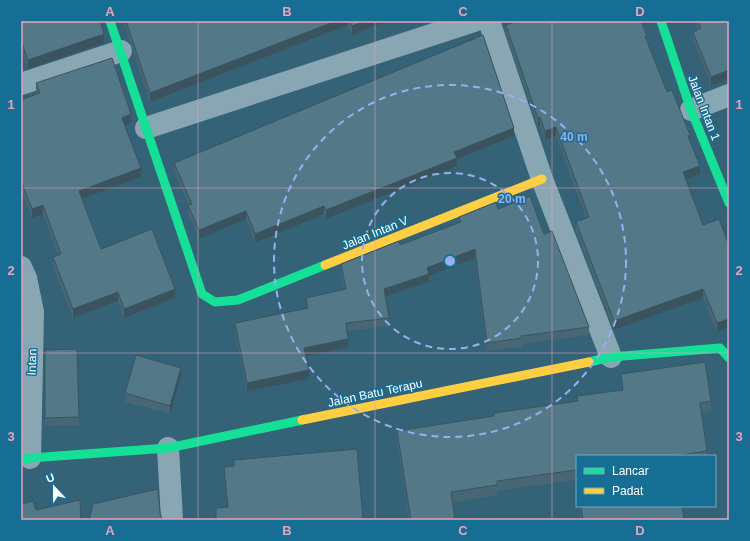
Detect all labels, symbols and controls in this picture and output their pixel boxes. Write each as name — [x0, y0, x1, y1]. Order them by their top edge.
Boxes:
text: A — [105, 4, 115, 19]
text: B — [282, 4, 292, 19]
text: C — [458, 4, 468, 19]
text: D — [635, 4, 645, 19]
street label: Jalan Intan 1 — [685, 73, 723, 143]
text: 1 — [7, 97, 15, 112]
text: 1 — [735, 97, 743, 112]
text: 40 m — [560, 130, 588, 144]
text: 20 m — [498, 192, 526, 206]
street label: Jalan Intan V — [340, 213, 410, 253]
centre of rings — [443, 254, 457, 268]
text: 2 — [7, 263, 15, 278]
text: 2 — [735, 263, 743, 278]
street label: Intan — [25, 348, 39, 376]
street label: Jalan Batu Terapu — [326, 376, 424, 410]
text: 3 — [7, 429, 15, 444]
text: 3 — [735, 429, 743, 444]
legend — [576, 455, 716, 507]
text: Lancar — [612, 464, 649, 478]
north arrow — [34, 467, 74, 507]
text: U — [44, 471, 56, 485]
text: Padat — [612, 484, 644, 498]
text: A — [105, 523, 115, 538]
text: B — [282, 523, 292, 538]
text: C — [458, 523, 468, 538]
text: D — [635, 523, 645, 538]

